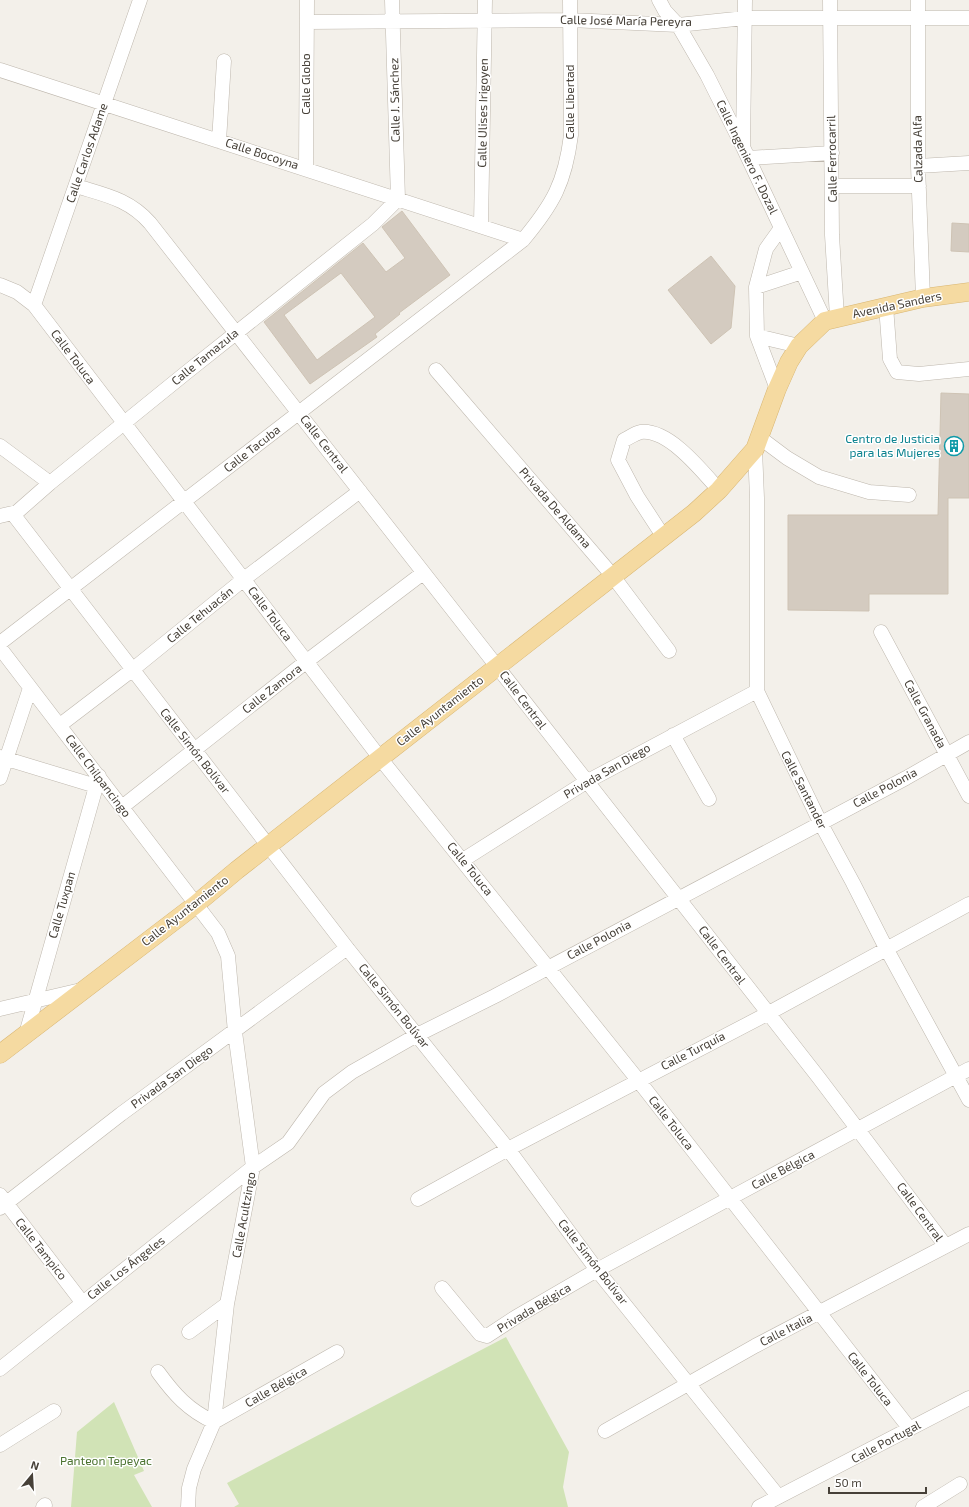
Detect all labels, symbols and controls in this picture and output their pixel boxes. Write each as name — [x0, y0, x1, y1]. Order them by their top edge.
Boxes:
street label: Calle José María Pereyra — [560, 12, 692, 28]
street label: Calle Globo — [298, 53, 312, 115]
street label: Calle J. Sánchez — [386, 58, 402, 142]
street label: Calle Ulises Irigoyen — [474, 58, 490, 168]
street label: Calle Libertad — [562, 65, 576, 139]
street label: Calle Ingeniero F. Dozal — [714, 97, 782, 216]
street label: Calle Carlos Adame — [62, 101, 110, 204]
street label: Calle Ferrocarril — [823, 115, 839, 203]
street label: Calzada Alfa — [909, 115, 925, 183]
street label: Calle Bocoyna — [224, 135, 301, 172]
street label: Avenida Sanders — [851, 288, 943, 320]
street label: Calle Tamazula — [168, 325, 241, 387]
street label: Calle Toluca — [49, 326, 99, 386]
street label: Calle Central — [298, 412, 352, 475]
street label: Calle Tacuba — [220, 422, 282, 475]
place label: Centro de Justicia para las Mujeres — [845, 431, 940, 460]
building icon: Centro de Justicia para las Mujeres — [943, 435, 965, 457]
street label: Privada De Aldama — [517, 464, 595, 551]
street label: Calle Tehuacán — [163, 583, 235, 645]
street label: Calle Toluca — [246, 583, 296, 643]
street label: Calle Zamora — [239, 661, 304, 716]
street label: Calle Central — [497, 667, 551, 732]
street label: Calle Ayuntamiento — [393, 672, 486, 748]
street label: Calle Granada — [902, 677, 950, 750]
street label: Calle Simón Bolívar — [158, 705, 234, 796]
street label: Calle Chilpancingo — [63, 731, 135, 820]
street label: Privada San Diego — [561, 740, 652, 801]
street label: Calle Santander — [779, 748, 831, 831]
street label: Calle Polonia — [850, 764, 919, 810]
street label: Calle Toluca — [445, 839, 497, 898]
street label: Calle Tuxpan — [45, 870, 77, 940]
street label: Calle Ayuntamiento — [138, 872, 231, 948]
street label: Calle Polonia — [564, 916, 633, 962]
street label: Calle Central — [696, 922, 750, 987]
street label: Calle Simón Bolívar — [356, 960, 433, 1051]
street label: Calle Turquía — [658, 1028, 727, 1072]
street label: Privada San Diego — [128, 1042, 215, 1111]
street label: Calle Toluca — [646, 1093, 697, 1152]
street label: Calle Bélgica — [749, 1147, 816, 1192]
street label: Calle Acultzingo — [229, 1171, 258, 1259]
street label: Calle Central — [895, 1179, 947, 1244]
street label: Calle Tampico — [13, 1215, 70, 1282]
street label: Calle Simón Bolívar — [556, 1216, 632, 1307]
street label: Calle Los Ángeles — [84, 1233, 167, 1302]
street label: Privada Bélgica — [494, 1280, 573, 1335]
street label: Calle Italia — [757, 1310, 814, 1348]
street label: Calle Toluca — [845, 1349, 896, 1408]
street label: Calle Bélgica — [242, 1363, 309, 1410]
street label: Calle Portugal — [848, 1417, 923, 1465]
park label: Panteon Tepeyac — [60, 1453, 152, 1467]
north arrow — [12, 1455, 52, 1495]
text: N — [29, 1458, 41, 1472]
scale bar — [829, 1469, 926, 1495]
text: 50 m — [835, 1475, 862, 1489]

